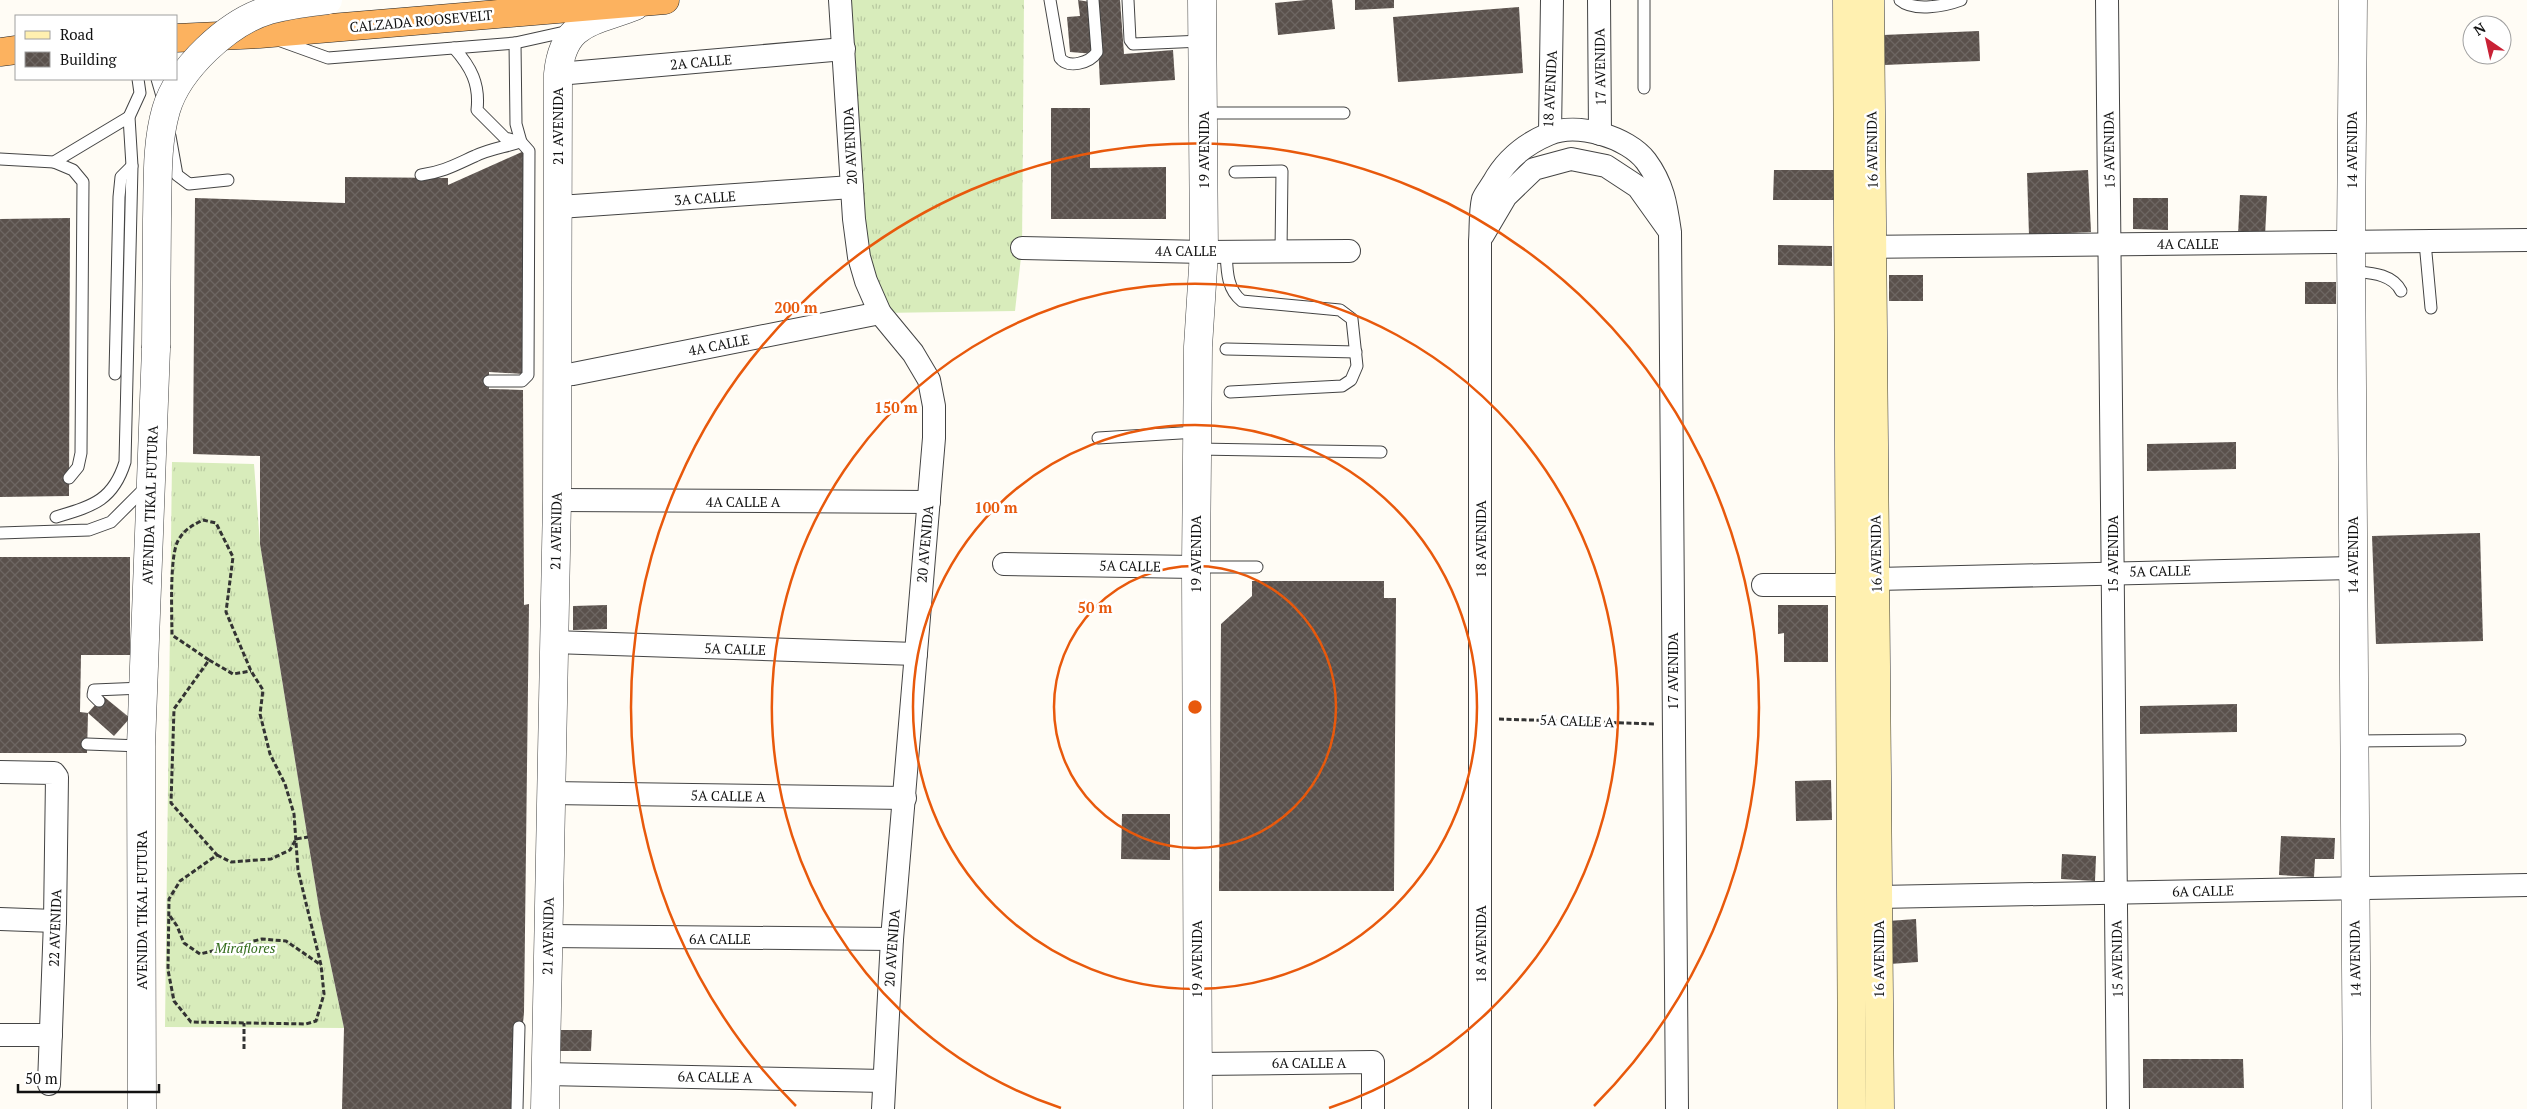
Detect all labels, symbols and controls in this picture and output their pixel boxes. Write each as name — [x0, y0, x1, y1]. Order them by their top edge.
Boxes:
street label: CALZADA ROOSEVELT — [349, 5, 493, 36]
legend — [15, 15, 178, 80]
north arrow — [2462, 15, 2512, 65]
text: N — [2470, 18, 2489, 40]
text: Road — [60, 24, 93, 44]
street label: 17 AVENIDA — [1589, 28, 1610, 106]
text: Building — [60, 49, 118, 69]
street label: 2A CALLE — [669, 49, 733, 74]
street label: 18 AVENIDA — [1538, 49, 1561, 128]
street label: 21 AVENIDA — [548, 87, 567, 165]
street label: 20 AVENIDA — [838, 106, 861, 185]
street label: 19 AVENIDA — [1194, 111, 1213, 189]
street label: 16 AVENIDA — [1861, 111, 1882, 189]
street label: 15 AVENIDA — [2098, 111, 2119, 189]
street label: 14 AVENIDA — [2342, 111, 2361, 189]
street label: 3A CALLE — [673, 186, 737, 209]
street label: 4A CALLE — [2157, 234, 2219, 253]
street label: 4A CALLE — [1155, 241, 1217, 260]
text: 200 m — [774, 297, 818, 317]
street label: 4A CALLE — [687, 329, 751, 360]
text: 150 m — [874, 397, 918, 417]
street label: AVENIDA TIKAL FUTURA — [137, 425, 162, 585]
street label: 21 AVENIDA — [545, 492, 566, 570]
street label: 4A CALLE A — [706, 492, 781, 511]
text: 100 m — [974, 497, 1018, 517]
street label: 18 AVENIDA — [1471, 500, 1490, 578]
street label: 20 AVENIDA — [912, 504, 937, 584]
street label: 19 AVENIDA — [1186, 515, 1205, 593]
street label: 16 AVENIDA — [1865, 515, 1886, 593]
street label: 15 AVENIDA — [2103, 515, 2122, 593]
street label: 14 AVENIDA — [2343, 516, 2362, 594]
street label: 5A CALLE — [1099, 555, 1161, 576]
street label: 5A CALLE — [2129, 560, 2191, 581]
text: 50 m — [1078, 597, 1113, 617]
street label: 17 AVENIDA — [1663, 632, 1682, 710]
street label: 5A CALLE — [704, 638, 766, 659]
centre of rings — [1186, 698, 1204, 716]
street label: 5A CALLE A — [1539, 710, 1615, 731]
street label: 5A CALLE A — [691, 785, 766, 806]
street label: AVENIDA TIKAL FUTURA — [132, 830, 151, 990]
street label: 6A CALLE — [2172, 880, 2234, 901]
street label: 22 AVENIDA — [44, 888, 65, 967]
street label: 21 AVENIDA — [537, 897, 558, 975]
street label: 18 AVENIDA — [1471, 905, 1490, 983]
street label: 20 AVENIDA — [879, 908, 904, 987]
street label: 19 AVENIDA — [1187, 920, 1206, 998]
street label: 16 AVENIDA — [1869, 920, 1888, 998]
street label: 15 AVENIDA — [2106, 920, 2127, 998]
street label: 14 AVENIDA — [2344, 920, 2365, 998]
street label: 6A CALLE — [689, 929, 751, 948]
park label: Miraflores — [213, 938, 276, 957]
street label: 6A CALLE A — [1272, 1053, 1347, 1072]
scale bar — [18, 1062, 159, 1094]
street label: 6A CALLE A — [678, 1066, 753, 1087]
text: 50 m — [25, 1068, 58, 1088]

